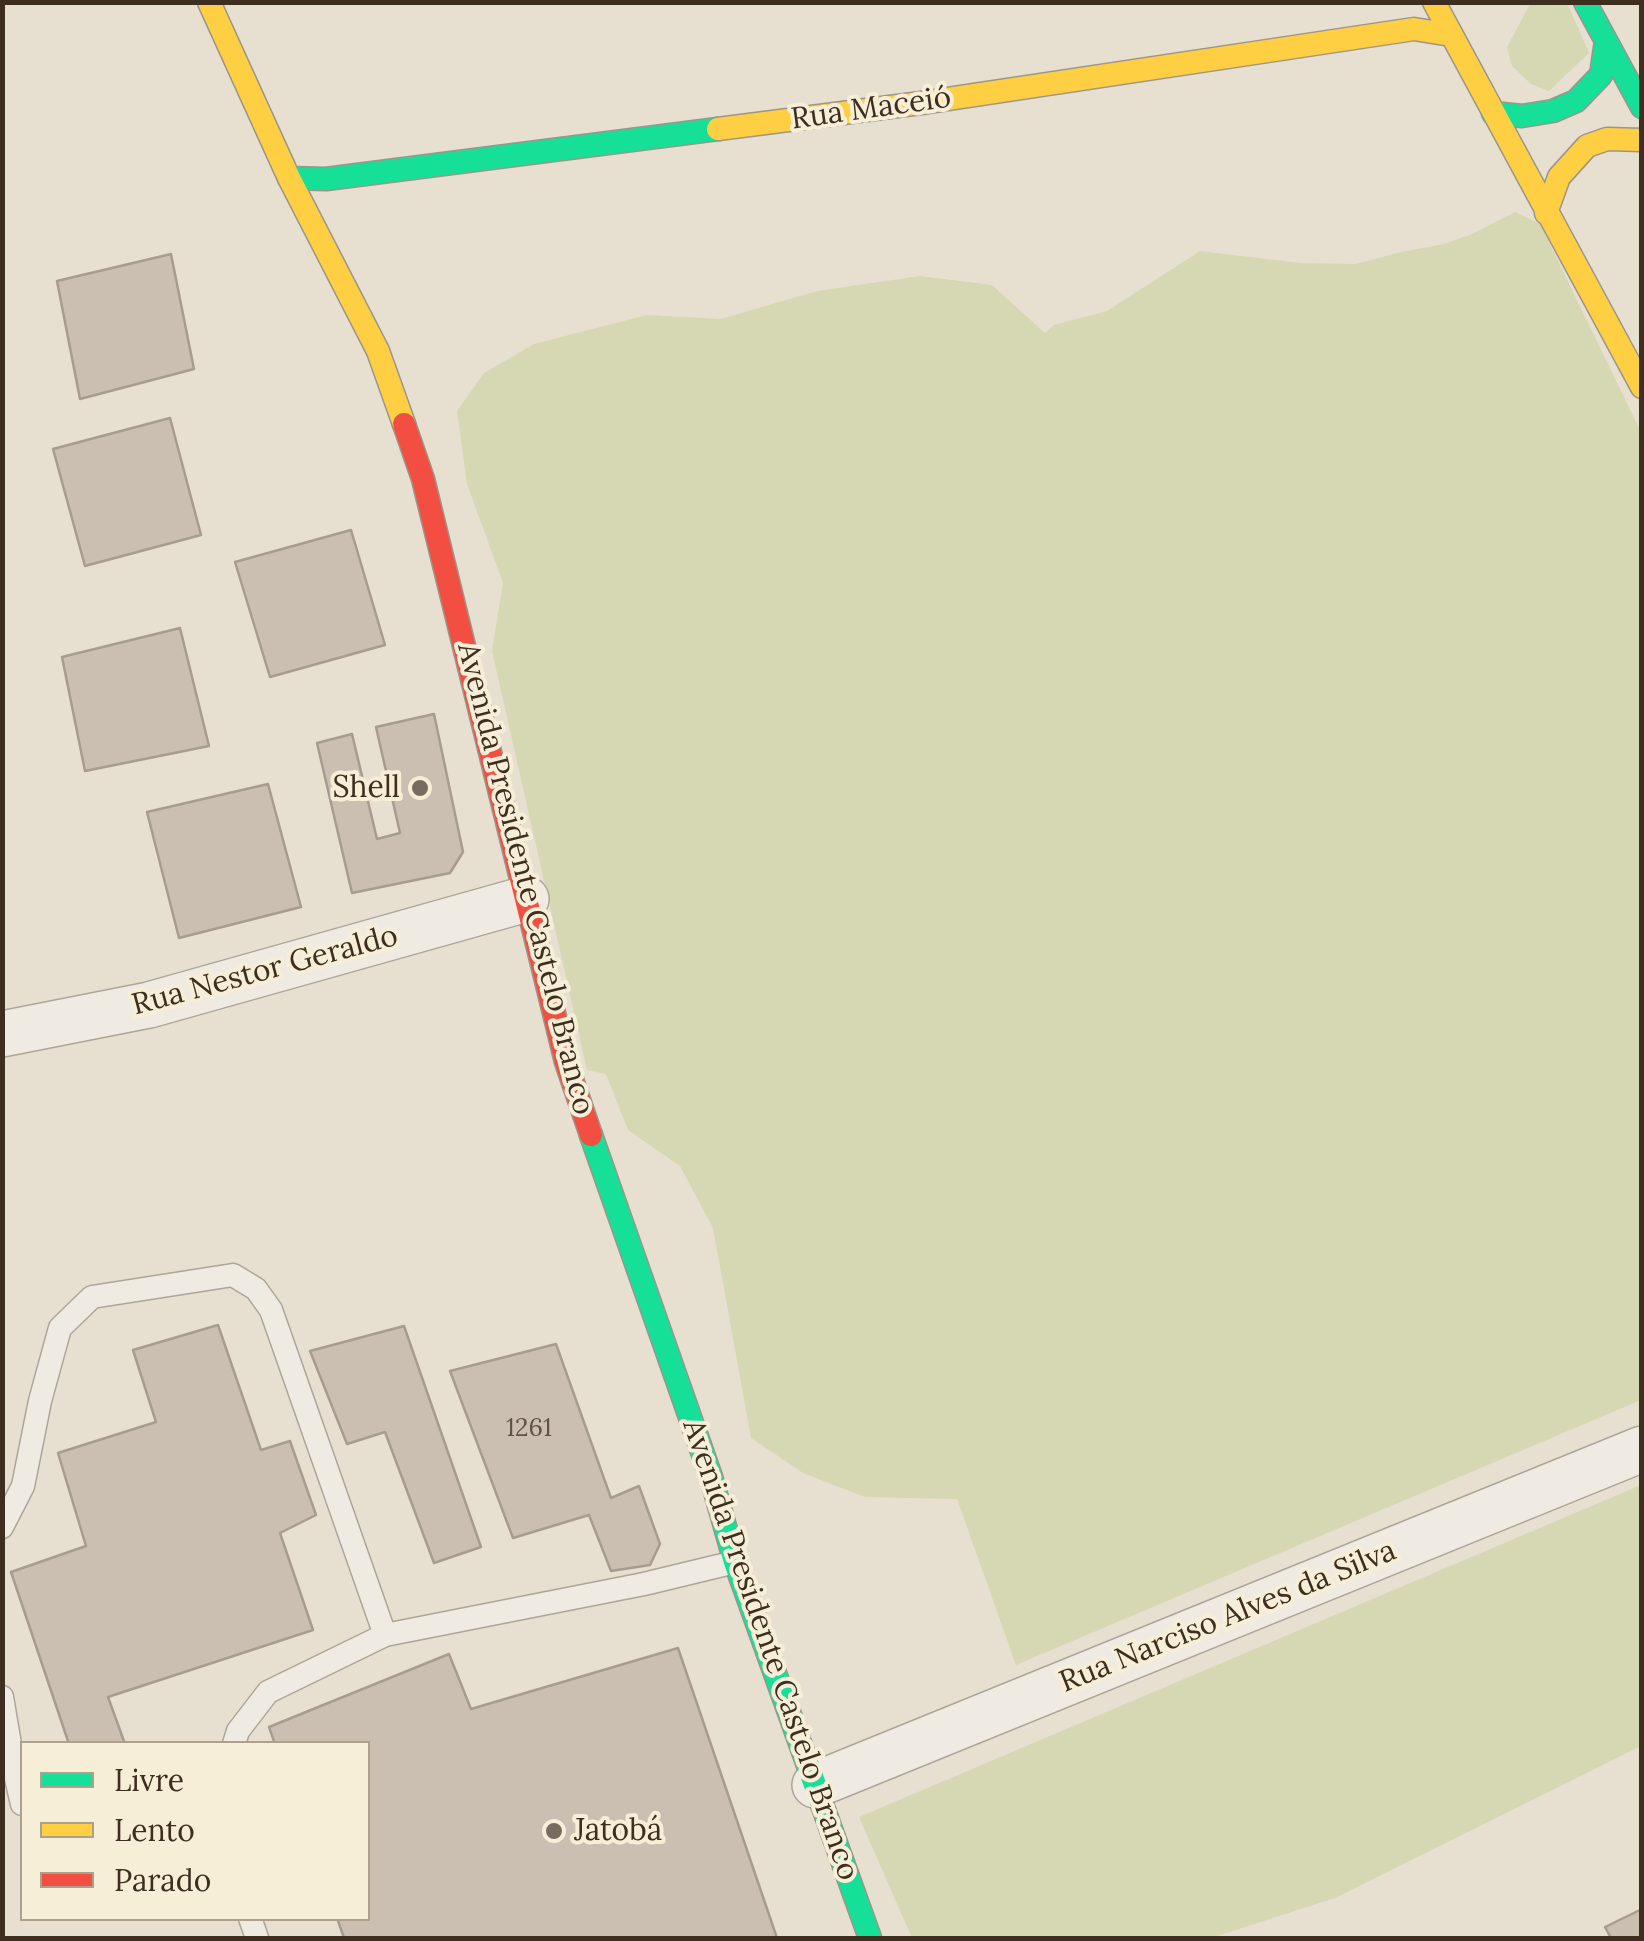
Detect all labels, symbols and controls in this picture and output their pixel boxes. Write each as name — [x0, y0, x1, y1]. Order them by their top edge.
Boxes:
street label: Rua Maceió — [789, 80, 953, 138]
street label: Avenida Presidente Castelo Branco — [449, 639, 601, 1119]
place label: Shell — [332, 770, 400, 806]
marker: Shell — [409, 777, 431, 799]
street label: Rua Nestor Geraldo — [128, 918, 402, 1024]
house number: 1261 — [506, 1414, 552, 1444]
street label: Avenida Presidente Castelo Branco — [674, 1415, 866, 1885]
street label: Rua Narciso Alves da Silva — [1055, 1533, 1401, 1701]
legend — [20, 1741, 370, 1921]
text: Livre — [114, 1761, 184, 1799]
text: Lento — [114, 1811, 195, 1849]
place label: Jatobá — [574, 1813, 662, 1849]
marker: Jatobá — [543, 1820, 565, 1842]
text: Parado — [114, 1861, 211, 1899]

